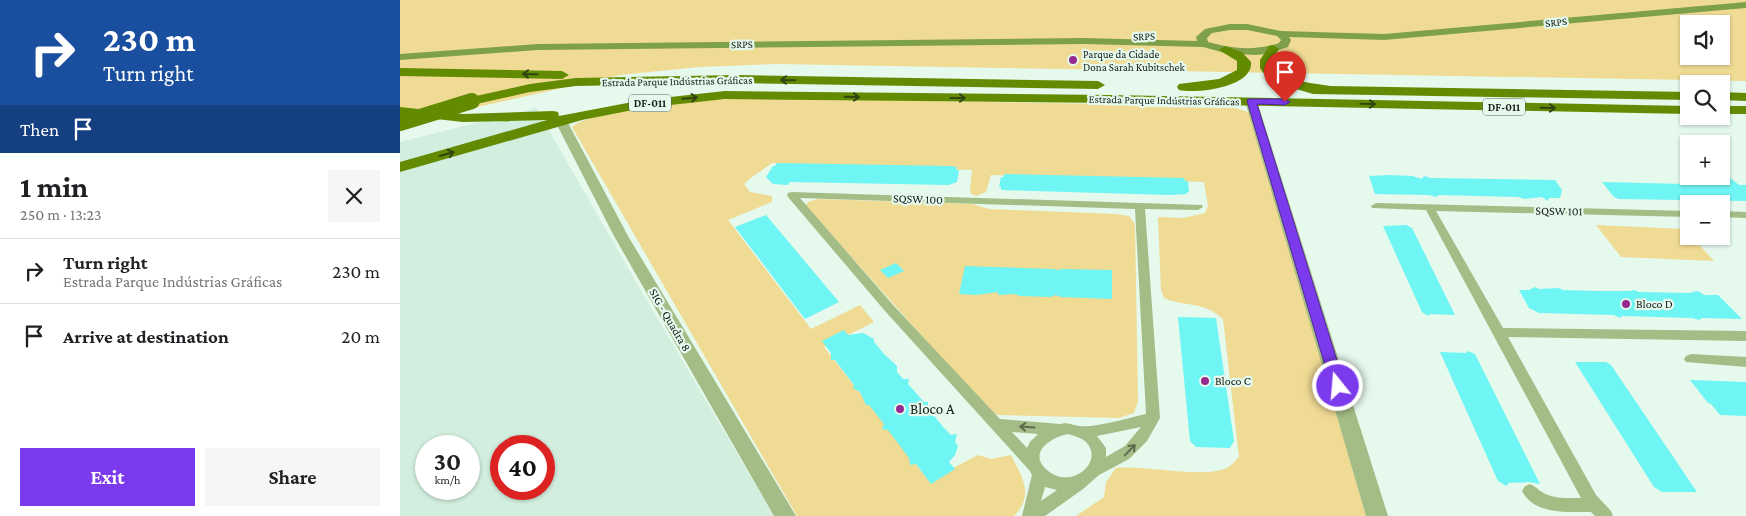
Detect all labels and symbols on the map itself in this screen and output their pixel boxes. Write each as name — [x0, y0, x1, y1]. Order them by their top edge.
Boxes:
street label: SRPS — [1544, 15, 1568, 29]
street label: SRPS — [1133, 30, 1155, 42]
street label: SRPS — [731, 38, 753, 50]
place label: Parque da Cidade Dona Sarah Kubitschek — [1083, 48, 1185, 73]
pin — [1264, 51, 1306, 102]
marker: Parque da Cidade Dona Sarah Kubitschek — [1067, 54, 1079, 66]
one-way arrow — [522, 69, 538, 79]
street label: Estrada Parque Indústrias Gráficas — [601, 74, 753, 89]
one-way arrow — [780, 75, 796, 85]
one-way arrow — [844, 92, 860, 102]
one-way arrow — [682, 93, 698, 102]
one-way arrow — [949, 93, 965, 103]
street label: Estrada Parque Indústrias Gráficas — [1088, 93, 1240, 108]
road number: DF-011 — [629, 95, 671, 112]
road number: DF-011 — [1483, 98, 1525, 115]
one-way arrow — [1360, 99, 1376, 109]
one-way arrow — [1540, 103, 1556, 113]
one-way arrow — [438, 148, 454, 158]
street label: SQSW 100 — [893, 191, 943, 207]
street label: SQSW 101 — [1535, 204, 1583, 218]
street label: SIG - Quadra 8 — [646, 286, 694, 354]
place label: Bloco D — [1636, 297, 1673, 311]
marker: Bloco D — [1620, 298, 1632, 310]
position arrow — [1311, 359, 1363, 411]
place label: Bloco C — [1215, 374, 1251, 388]
marker: Bloco C — [1199, 375, 1211, 387]
place label: Bloco A — [910, 401, 955, 417]
marker: Bloco A — [894, 403, 906, 415]
one-way arrow — [1020, 422, 1036, 432]
speed limit sign: 40 — [490, 435, 555, 500]
one-way arrow — [1124, 444, 1136, 456]

